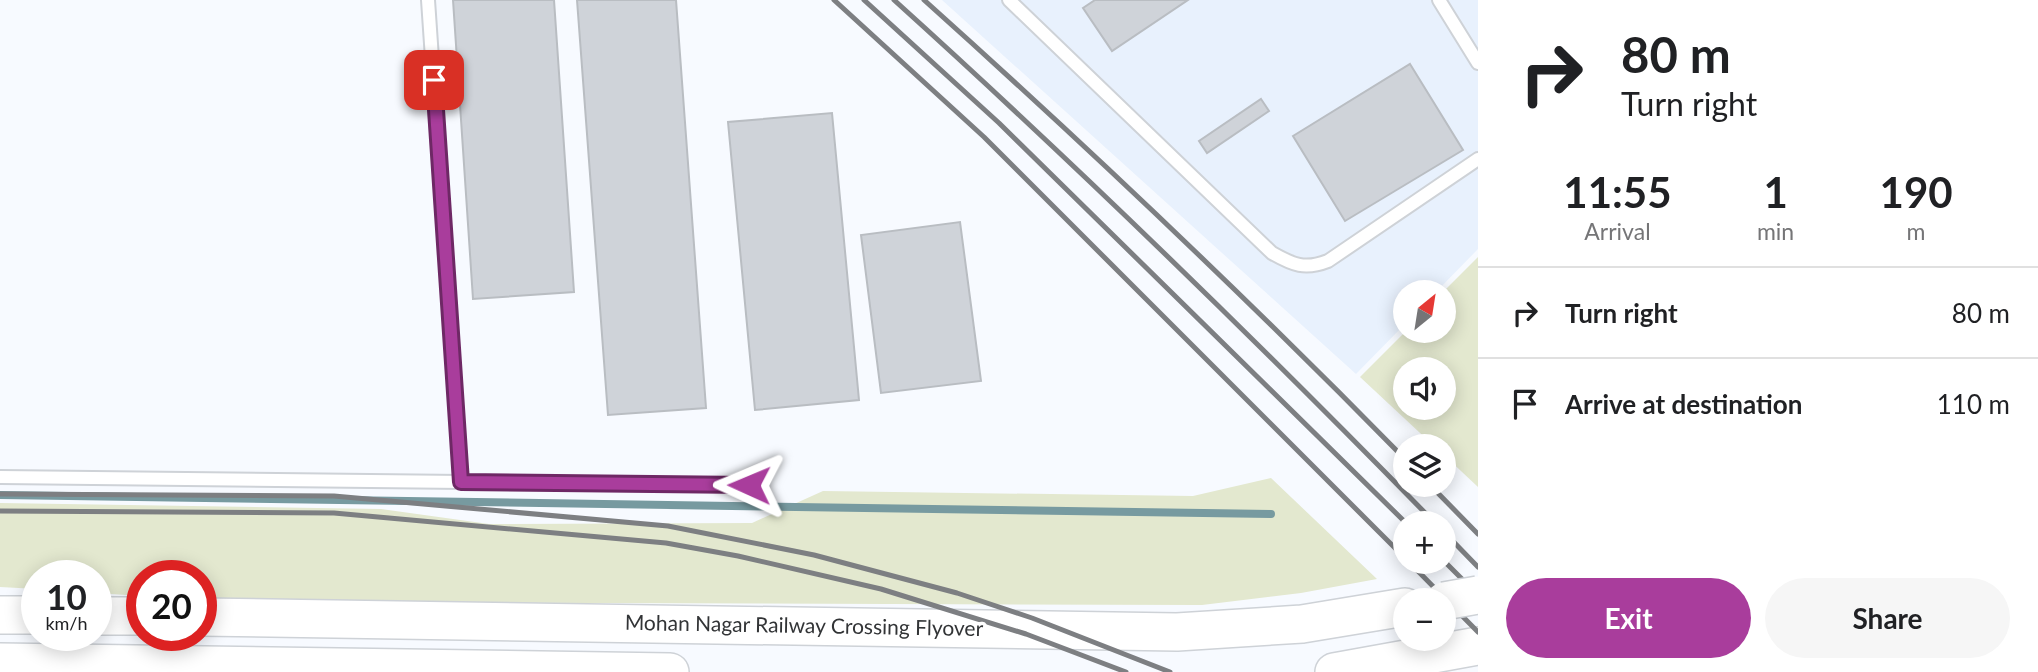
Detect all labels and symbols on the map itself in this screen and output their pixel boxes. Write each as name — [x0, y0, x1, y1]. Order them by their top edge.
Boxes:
pin — [404, 50, 464, 110]
north arrow — [1393, 280, 1456, 343]
position arrow — [712, 448, 786, 522]
speed limit sign: 20 — [126, 560, 217, 651]
street label: Mohan Nagar Railway Crossing Flyover — [625, 609, 984, 640]

